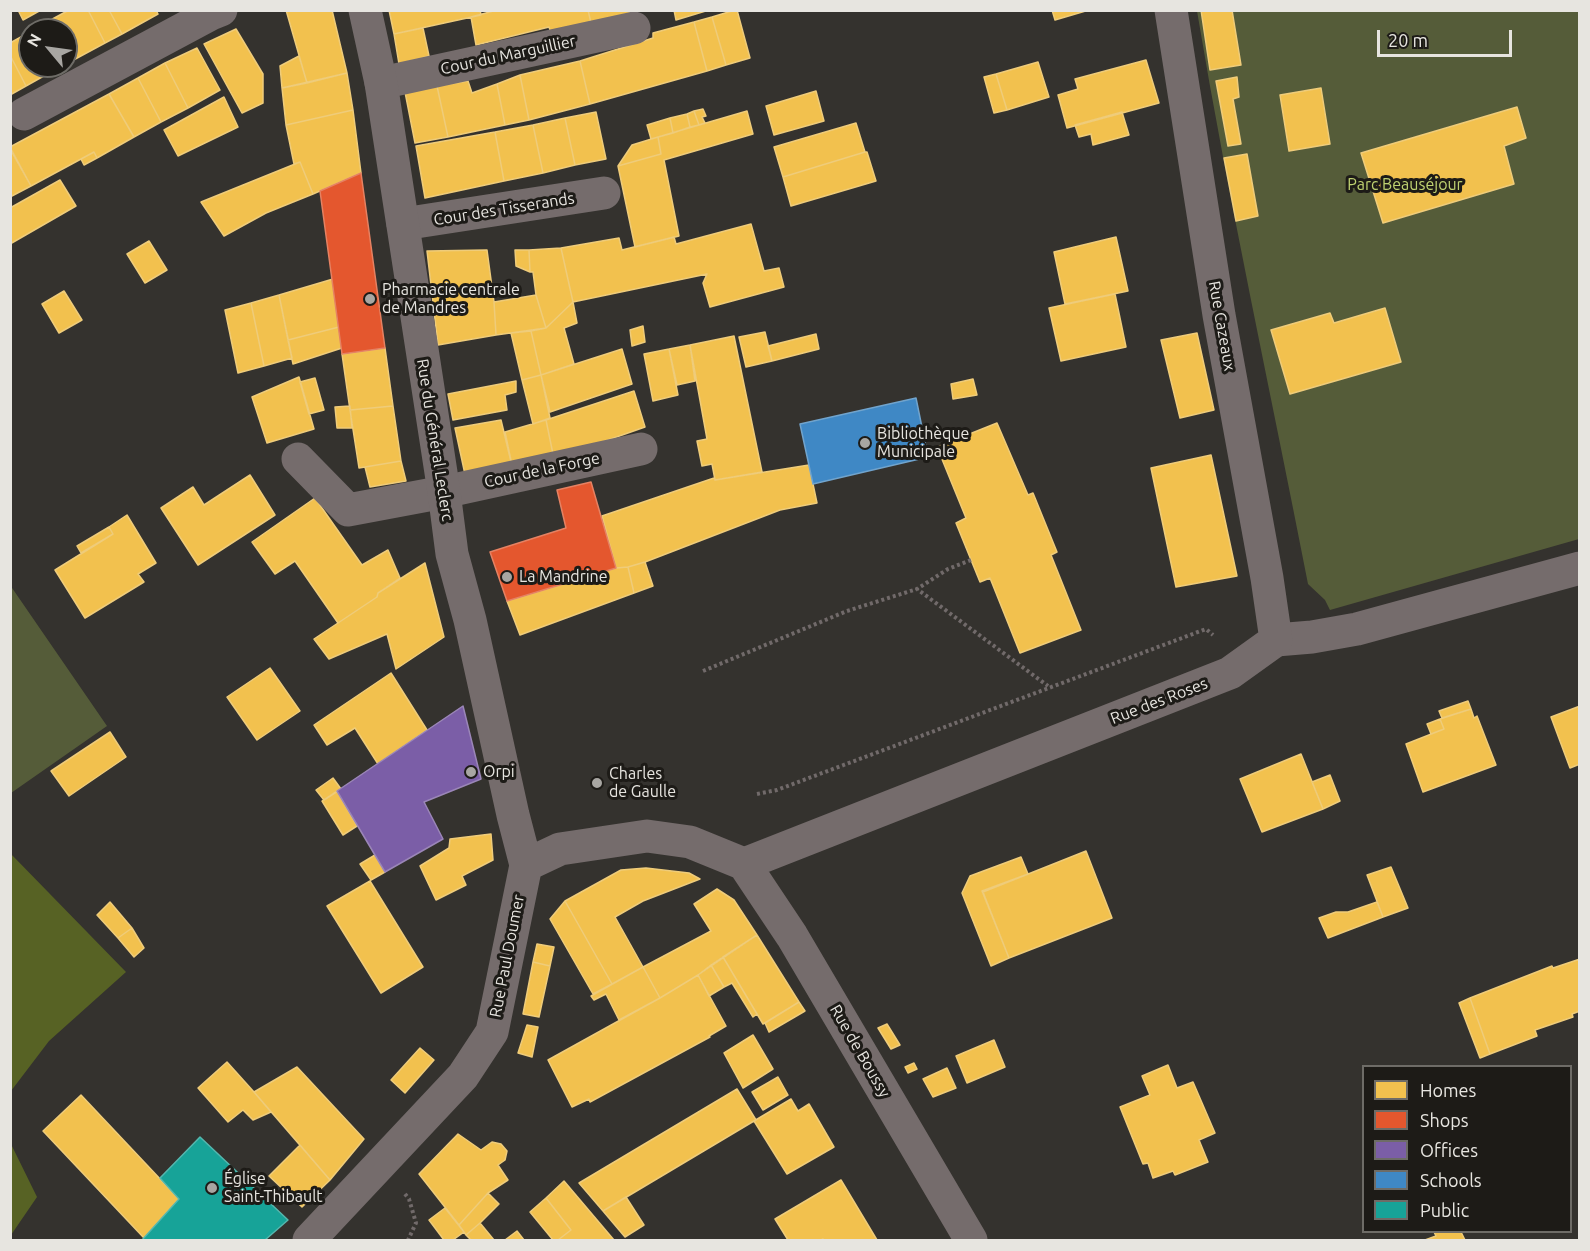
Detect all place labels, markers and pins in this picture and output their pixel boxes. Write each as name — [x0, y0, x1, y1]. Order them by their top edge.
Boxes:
place label: Pharmacie centrale de Mandres — [382, 280, 520, 318]
marker: Pharmacie centrale de Mandres — [363, 292, 377, 306]
place label: Bibliothèque Municipale — [877, 424, 969, 462]
marker: Bibliothèque Municipale — [858, 436, 872, 450]
place label: La Mandrine — [519, 567, 608, 587]
marker: La Mandrine — [500, 570, 514, 584]
place label: Orpi — [483, 762, 515, 782]
place label: Charles de Gaulle — [609, 764, 676, 802]
marker: Orpi — [464, 765, 478, 779]
marker: Charles de Gaulle — [590, 776, 604, 790]
place label: Église Saint-Thibault — [224, 1169, 323, 1207]
marker: Église Saint-Thibault — [205, 1181, 219, 1195]

